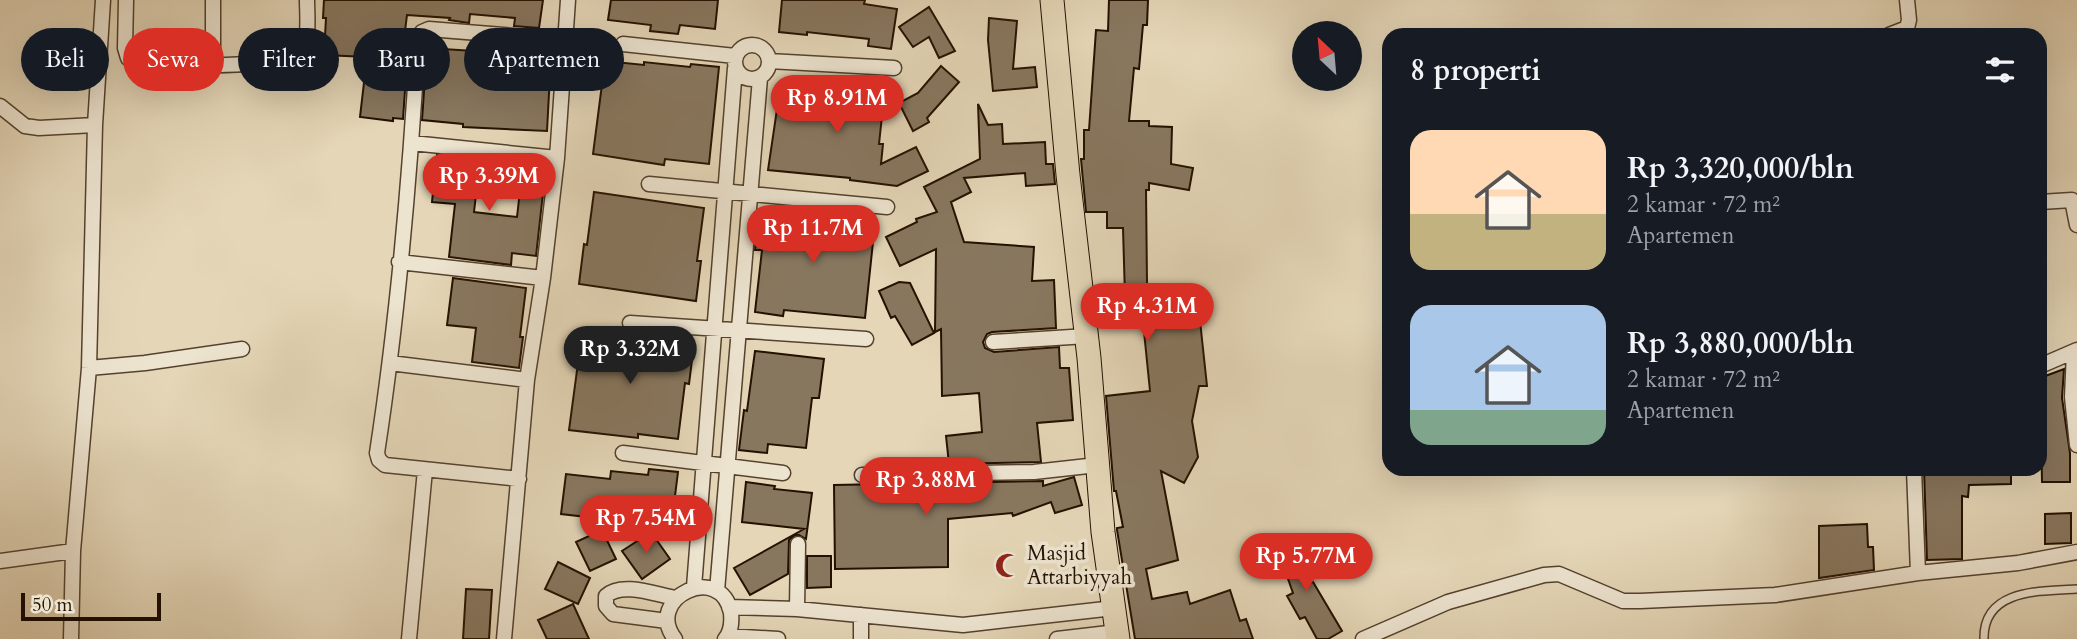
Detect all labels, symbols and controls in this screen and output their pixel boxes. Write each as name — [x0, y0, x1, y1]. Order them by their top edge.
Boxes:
north arrow — [1292, 21, 1362, 91]
map controls — [1292, 21, 1362, 91]
chip: Beli — [21, 28, 109, 91]
chip: Sewa — [123, 28, 224, 91]
chip: Filter — [238, 28, 339, 91]
chip: Baru — [353, 28, 450, 91]
chip: Apartemen — [464, 28, 624, 91]
text: 8 properti — [1410, 50, 1541, 91]
icon: filters — [1981, 51, 2019, 89]
pin: Rp 8.91M — [765, 76, 909, 135]
text: Rp 8.91M — [787, 82, 887, 113]
text: Rp 3,320,000/bln — [1627, 148, 1854, 189]
pin: Rp 3.39M — [417, 154, 561, 213]
icon: home — [1466, 158, 1550, 242]
text: Rp 3.39M — [439, 160, 539, 191]
text: 2 kamar · 72 m² — [1627, 189, 1780, 220]
pin: Rp 11.7M — [741, 205, 885, 265]
text: Rp 11.7M — [763, 212, 863, 243]
text: Apartemen — [1627, 220, 1735, 251]
pin: Rp 4.31M — [1075, 284, 1219, 343]
text: Rp 4.31M — [1097, 290, 1197, 321]
text: Rp 3,880,000/bln — [1627, 323, 1854, 364]
pin: Rp 3.32M — [558, 326, 702, 386]
text: Rp 3.32M — [580, 333, 680, 364]
icon: home — [1466, 333, 1550, 417]
text: 2 kamar · 72 m² — [1627, 364, 1780, 395]
text: Apartemen — [1627, 395, 1735, 426]
pin: Rp 3.88M — [854, 458, 998, 517]
text: Rp 3.88M — [876, 464, 976, 495]
pin: Rp 7.54M — [574, 496, 718, 555]
text: Rp 7.54M — [596, 502, 696, 533]
pin: Rp 5.77M — [1234, 534, 1378, 593]
place label: Masjid Attarbiyyah — [1027, 539, 1132, 592]
text: Rp 5.77M — [1256, 540, 1356, 571]
mosque icon: Masjid Attarbiyyah — [993, 551, 1021, 579]
scale bar — [21, 590, 161, 622]
text: 50 m — [32, 592, 73, 618]

